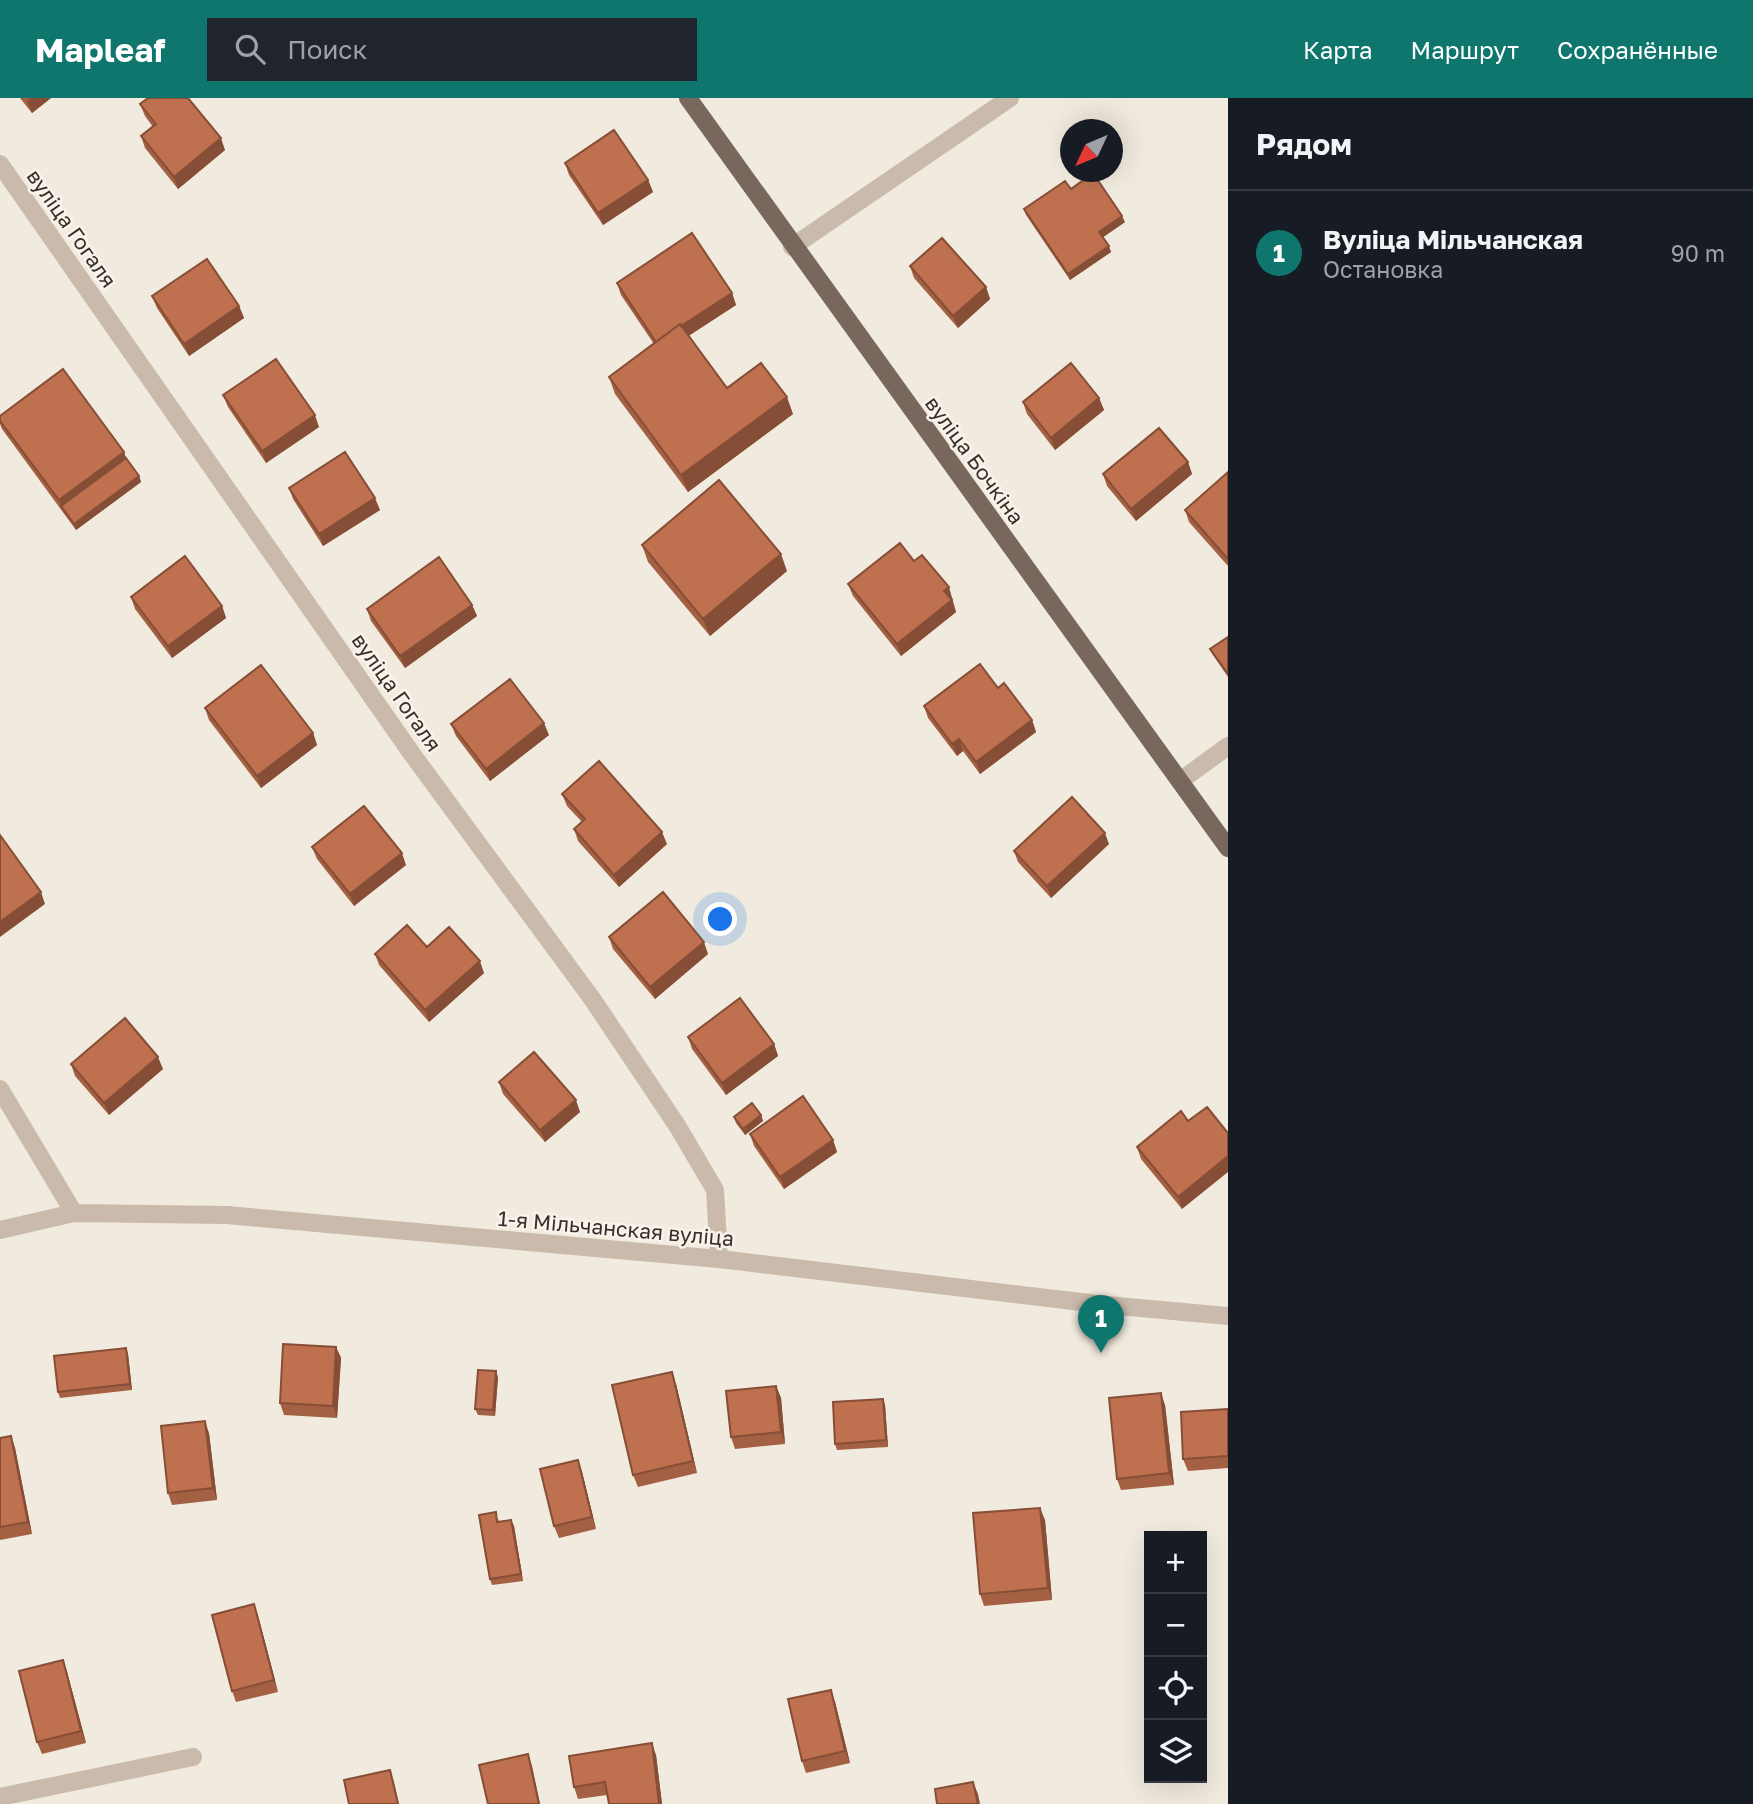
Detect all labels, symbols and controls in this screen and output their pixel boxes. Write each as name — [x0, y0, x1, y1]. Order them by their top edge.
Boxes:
search box — [207, 18, 697, 81]
text: Mapleaf — [35, 30, 165, 69]
icon: search — [231, 30, 269, 68]
text: Поиск — [287, 34, 367, 65]
text: Карта — [1303, 35, 1373, 64]
text: Маршрут — [1411, 35, 1519, 64]
text: Сохранённые — [1557, 35, 1718, 64]
north arrow — [1060, 119, 1123, 182]
text: Рядом — [1256, 126, 1352, 162]
street label: вуліца Гогаля — [22, 164, 122, 292]
text: Вуліца Мільчанская — [1323, 224, 1583, 255]
text: 1 — [1273, 239, 1285, 267]
text: 90 m — [1671, 239, 1725, 267]
text: Остановка — [1323, 255, 1443, 283]
street label: вуліца Бочкіна — [920, 391, 1030, 529]
street label: вуліца Гогаля — [347, 628, 447, 756]
your location — [703, 902, 737, 936]
street label: 1-я Мільчанская вуліца — [497, 1205, 735, 1251]
pin: 1 — [1078, 1295, 1124, 1353]
map controls — [1144, 1531, 1207, 1783]
button: + — [1144, 1531, 1207, 1594]
button: − — [1144, 1594, 1207, 1657]
button: locate — [1144, 1657, 1207, 1720]
button: layers — [1144, 1720, 1207, 1783]

